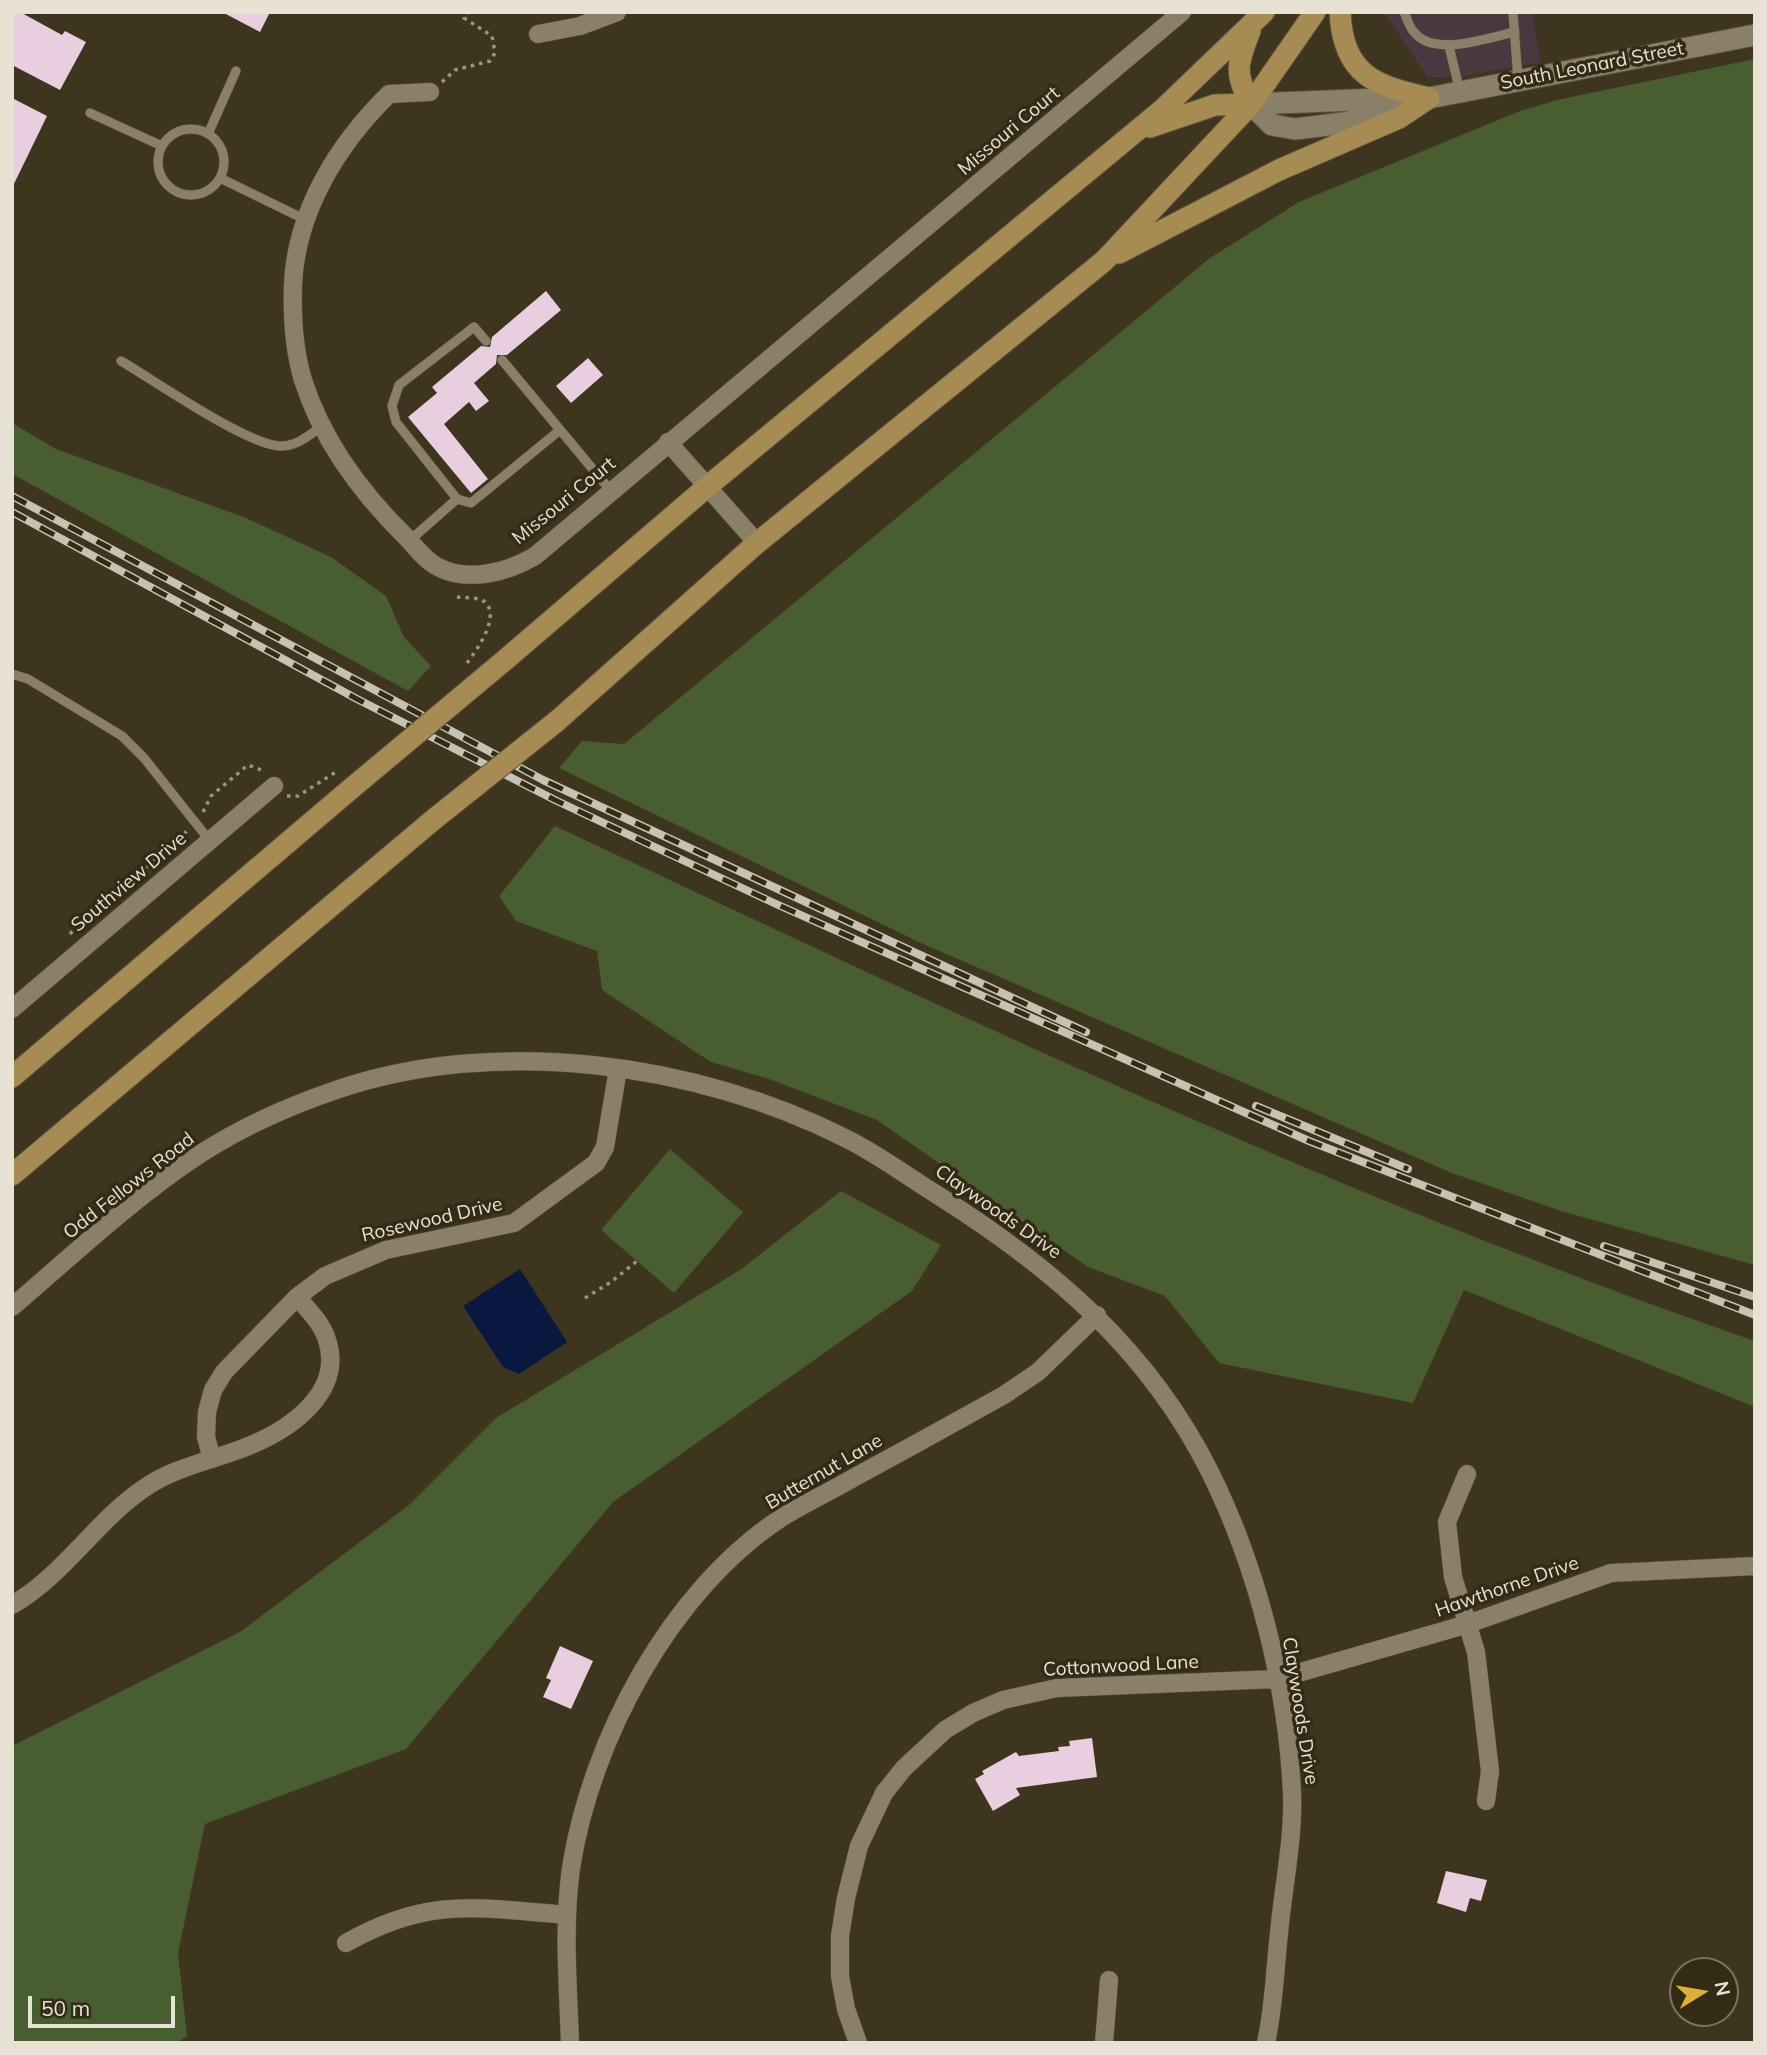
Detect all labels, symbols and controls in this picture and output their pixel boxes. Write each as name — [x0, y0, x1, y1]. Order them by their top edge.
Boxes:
street label: South Leonard Street — [1499, 37, 1685, 95]
street label: Missouri Court — [953, 82, 1065, 180]
street label: Missouri Court — [508, 452, 620, 550]
street label: Southview Drive — [67, 827, 191, 937]
street label: Odd Fellows Road — [59, 1128, 199, 1244]
street label: Claywoods Drive — [930, 1160, 1066, 1264]
street label: Rosewood Drive — [359, 1193, 505, 1247]
street label: Butternut Lane — [762, 1429, 886, 1515]
street label: Hawthorne Drive — [1432, 1552, 1582, 1622]
street label: Claywoods Drive — [1277, 1636, 1323, 1786]
street label: Cottonwood Lane — [1043, 1651, 1199, 1681]
north arrow — [1669, 1957, 1739, 2027]
text: N — [1710, 1979, 1736, 1998]
scale bar — [32, 1982, 178, 2026]
text: 50 m — [41, 1995, 90, 2021]

